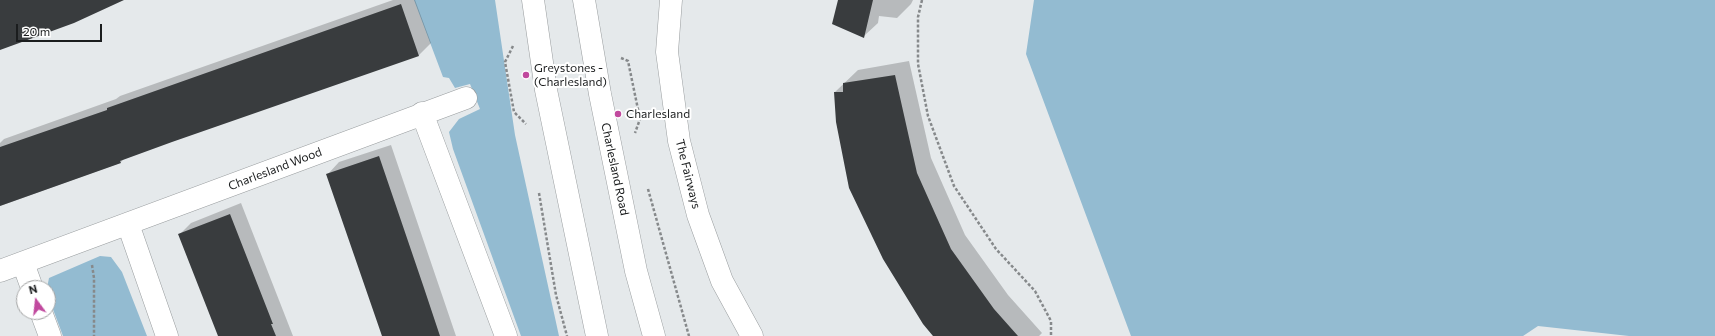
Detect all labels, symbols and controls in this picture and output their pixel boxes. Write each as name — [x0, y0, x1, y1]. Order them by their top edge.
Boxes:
scale bar — [18, 16, 104, 42]
text: 20 m — [23, 24, 50, 38]
place label: Greystones - (Charlesland) — [534, 61, 607, 89]
marker: Greystones - (Charlesland) — [521, 70, 531, 80]
place label: Charlesland — [626, 107, 690, 121]
marker: Charlesland — [613, 109, 623, 119]
street label: Charlesland Road — [598, 121, 632, 217]
street label: The Fairways — [672, 138, 704, 210]
street label: Charlesland Wood — [226, 145, 324, 193]
north arrow — [16, 280, 56, 320]
text: N — [27, 282, 39, 296]

